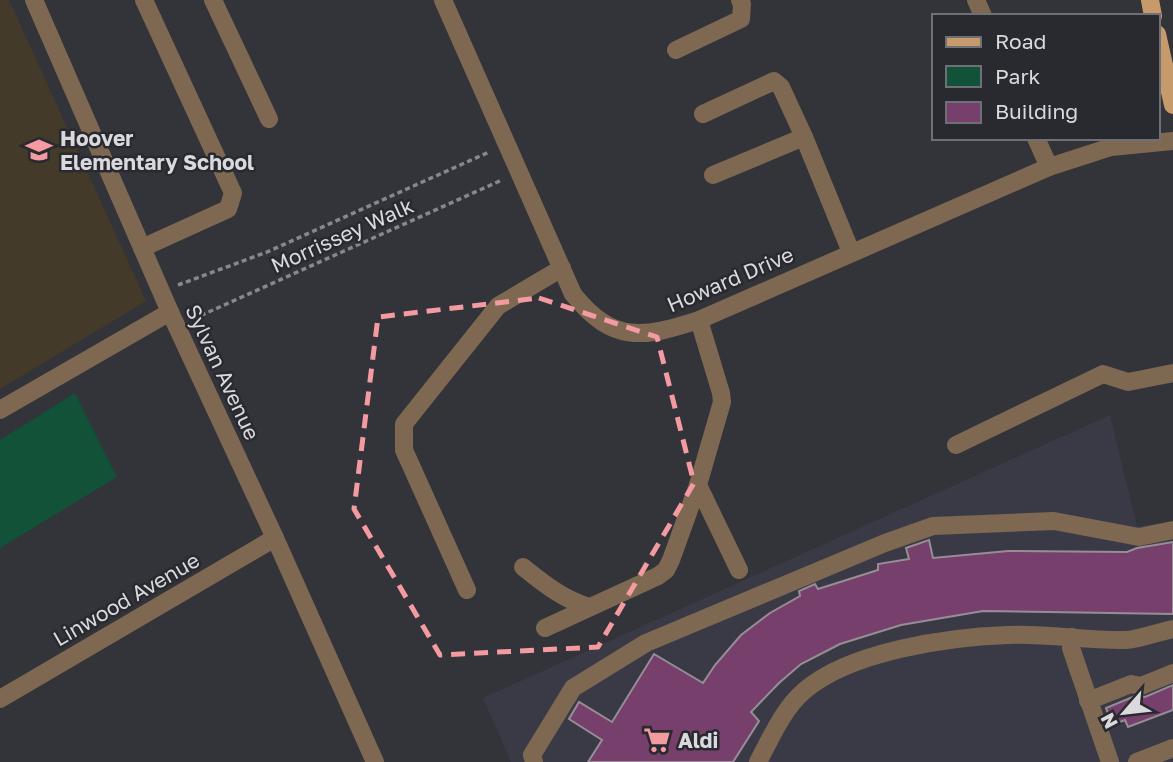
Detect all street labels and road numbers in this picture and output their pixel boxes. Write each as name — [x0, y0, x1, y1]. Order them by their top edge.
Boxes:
street label: Morrissey Walk — [267, 192, 418, 278]
street label: Howard Drive — [663, 241, 797, 317]
street label: Sylvan Avenue — [180, 300, 266, 444]
street label: Linwood Avenue — [48, 547, 204, 651]

